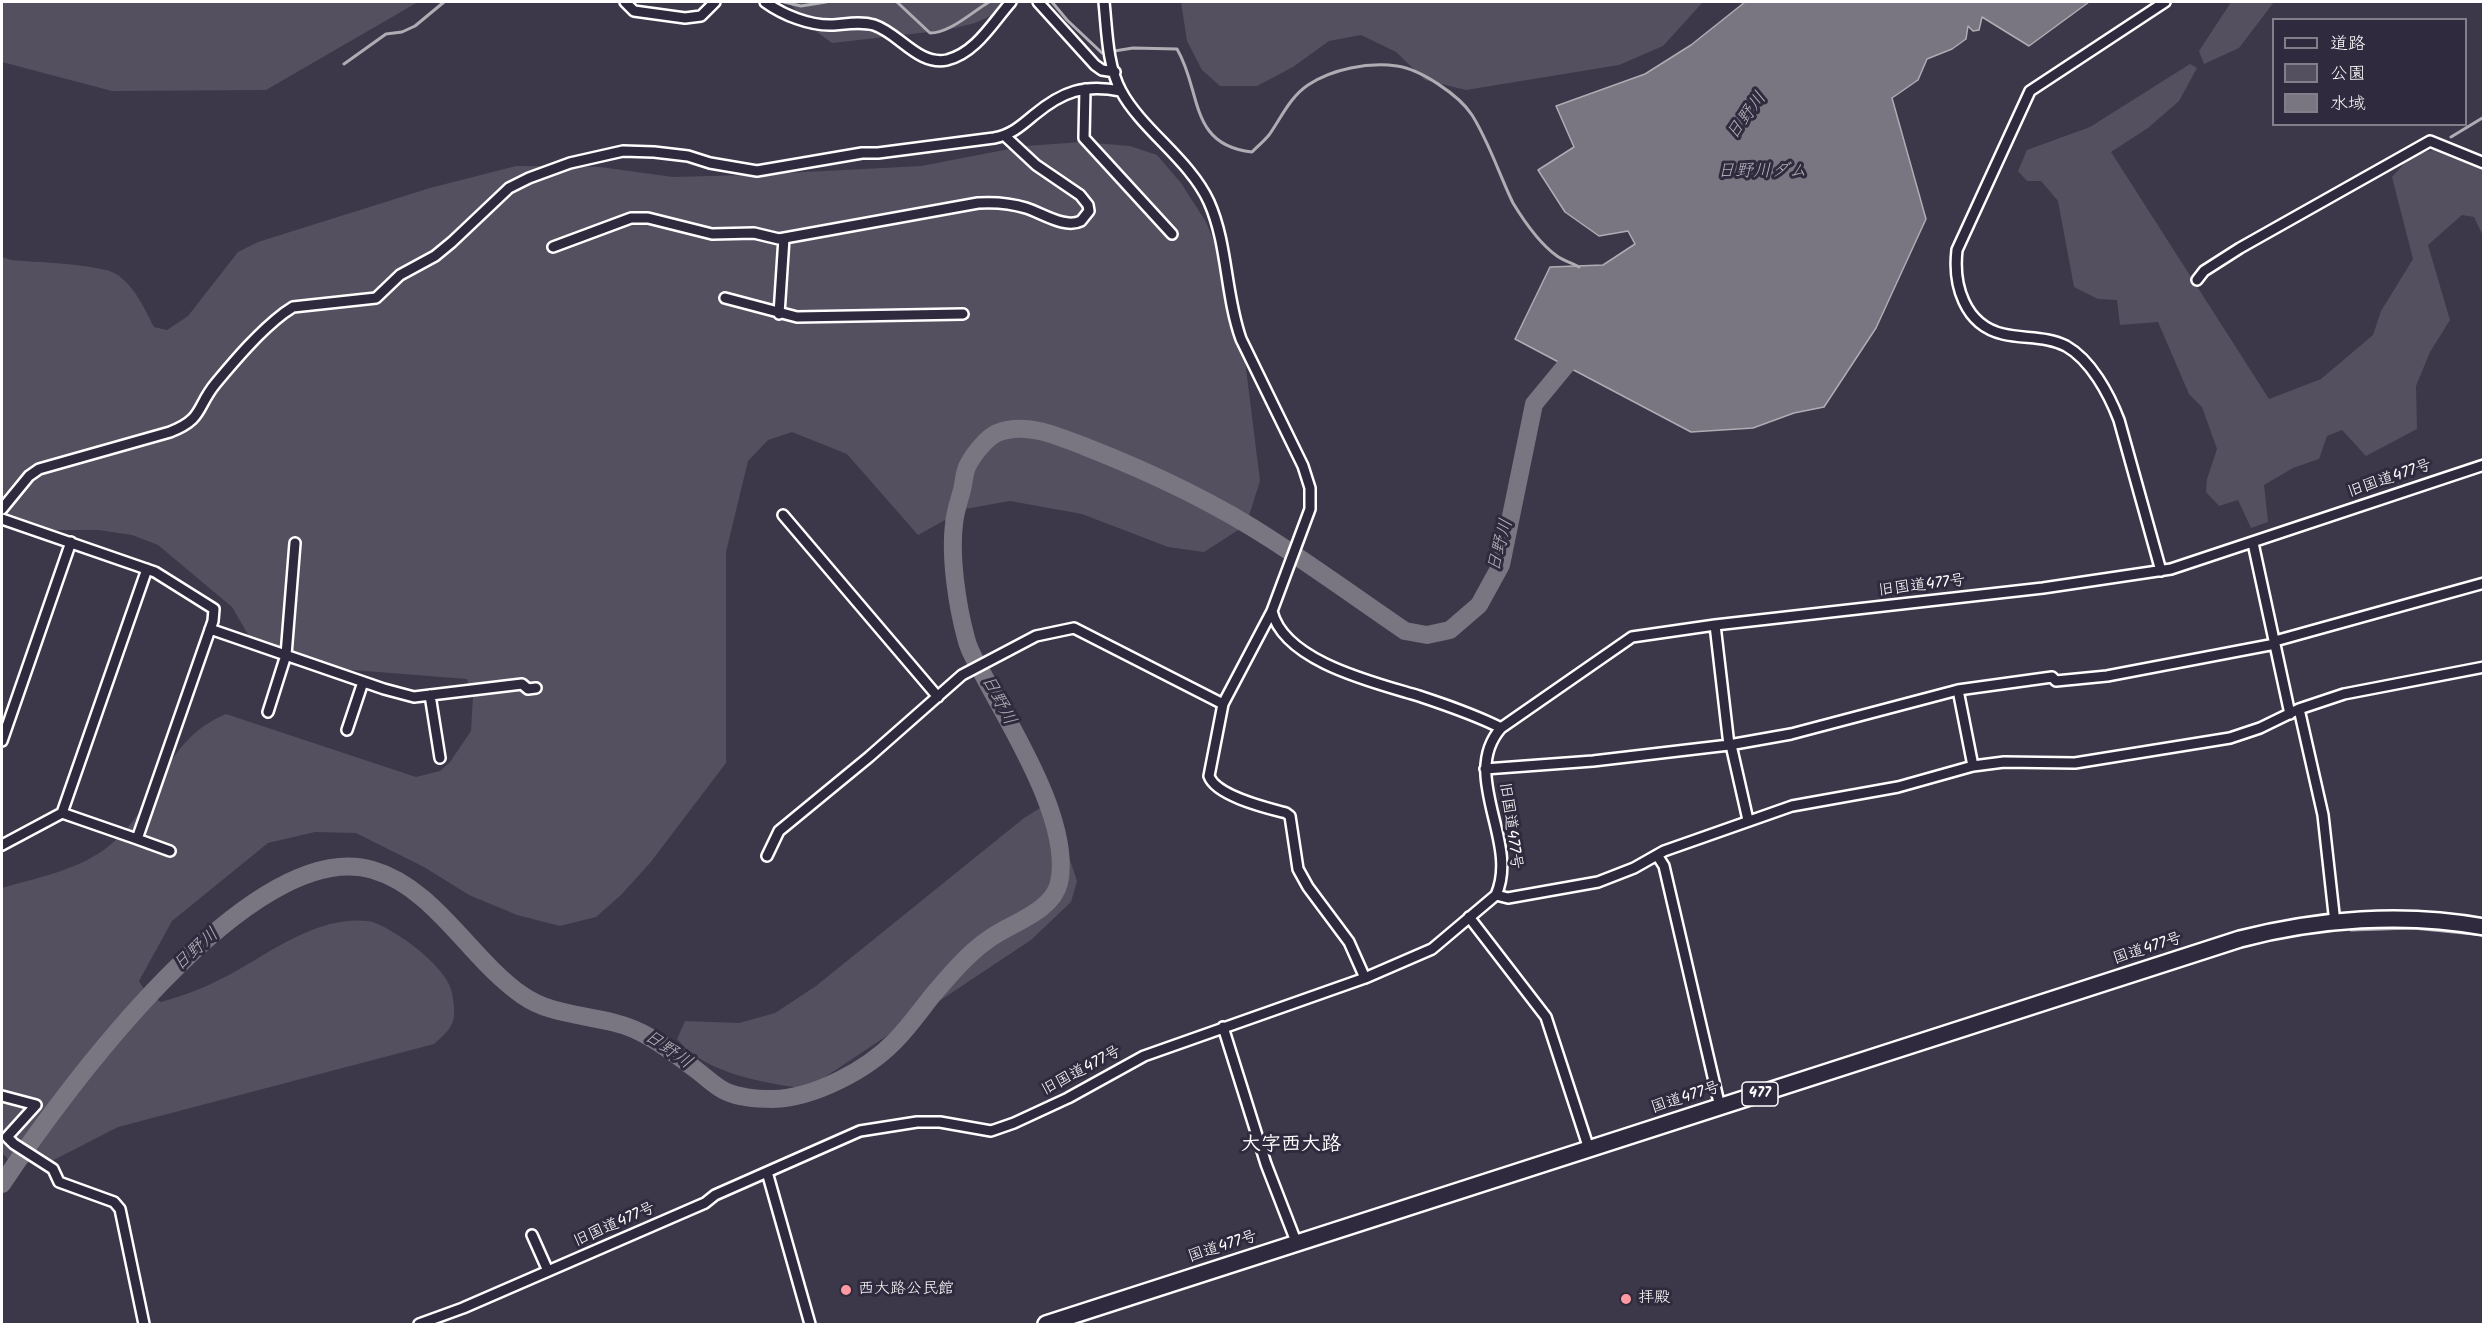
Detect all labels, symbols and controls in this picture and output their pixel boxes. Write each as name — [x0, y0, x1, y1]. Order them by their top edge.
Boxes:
legend — [2272, 18, 2467, 126]
text: 道路 — [2330, 30, 2366, 59]
text: 公園 — [2330, 60, 2366, 89]
water label: 日野川 — [1723, 89, 1773, 145]
text: 水域 — [2330, 90, 2366, 119]
water label: 日野川ダム — [1717, 162, 1807, 184]
street label: 旧国道477号 — [2345, 457, 2435, 503]
water label: 日野川 — [1485, 517, 1519, 575]
street label: 旧国道477号 — [1877, 572, 1967, 602]
water label: 日野川 — [975, 672, 1019, 730]
street label: 旧国道477号 — [1493, 781, 1525, 871]
water label: 日野川 — [170, 925, 224, 977]
street label: 国道477号 — [2111, 930, 2185, 970]
water label: 日野川 — [639, 1027, 695, 1075]
street label: 旧国道477号 — [1039, 1043, 1125, 1101]
street label: 国道477号 — [1649, 1079, 1723, 1119]
road number: 477 — [1742, 1082, 1778, 1106]
district label: 大字西大路 — [1241, 1135, 1341, 1159]
street label: 旧国道477号 — [571, 1199, 659, 1253]
street label: 国道477号 — [1186, 1228, 1260, 1268]
place label: 西大路公民館 — [858, 1280, 954, 1300]
marker: 西大路公民館 — [839, 1283, 853, 1297]
place label: 拝殿 — [1638, 1289, 1670, 1309]
marker: 拝殿 — [1619, 1292, 1633, 1306]

